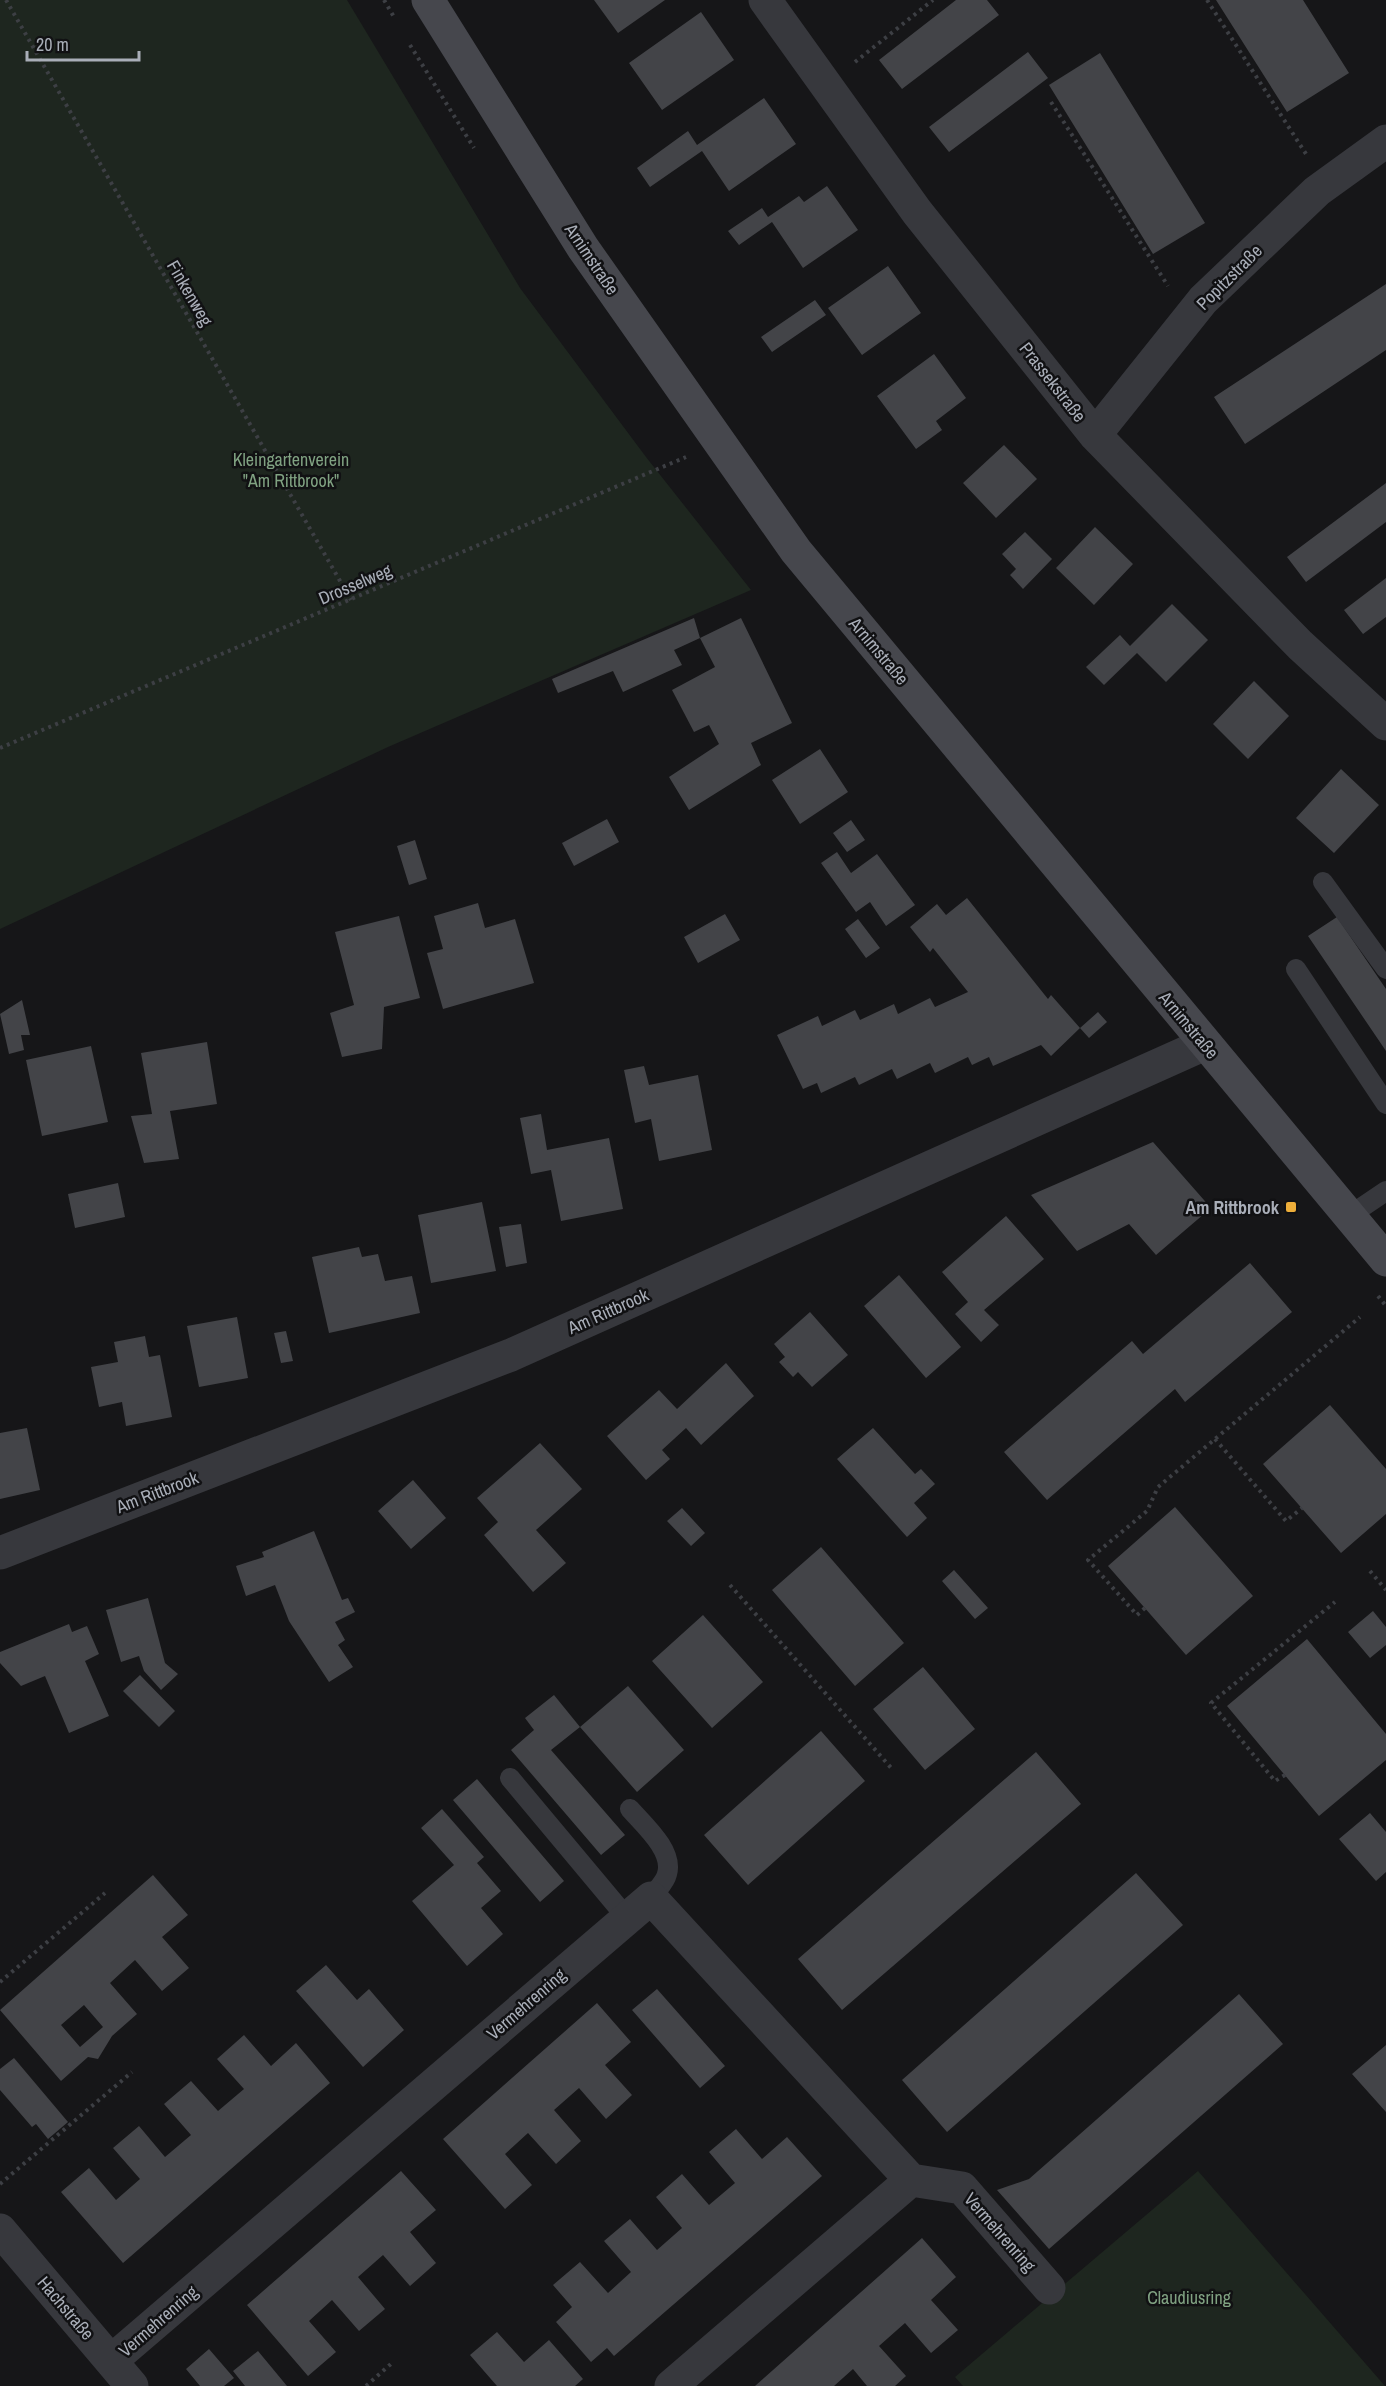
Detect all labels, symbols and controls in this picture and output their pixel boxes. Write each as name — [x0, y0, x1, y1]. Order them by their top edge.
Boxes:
scale bar — [27, 24, 140, 62]
text: 20 m — [36, 32, 69, 57]
street label: Arnimstraße — [558, 218, 625, 300]
street label: Popitzstraße — [1191, 239, 1267, 315]
street label: Finkenweg — [161, 255, 219, 331]
street label: Prassekstraße — [1014, 337, 1092, 427]
park label: Kleingartenverein "Am Rittbrook" — [233, 447, 349, 493]
street label: Drosselweg — [315, 557, 396, 611]
street label: Arnimstraße — [843, 611, 915, 690]
street label: Arnimstraße — [1153, 985, 1225, 1064]
place label: Am Rittbrook — [1186, 1195, 1280, 1220]
marker: Am Rittbrook — [1284, 1200, 1298, 1214]
street label: Am Rittbrook — [563, 1282, 653, 1340]
street label: Am Rittbrook — [111, 1465, 202, 1519]
street label: Vermehrenring — [481, 1962, 572, 2045]
street label: Vermehrenring — [959, 2187, 1042, 2278]
street label: Hachstraße — [32, 2271, 100, 2345]
street label: Vermehrenring — [113, 2279, 204, 2362]
park label: Claudiusring — [1147, 2285, 1232, 2310]

